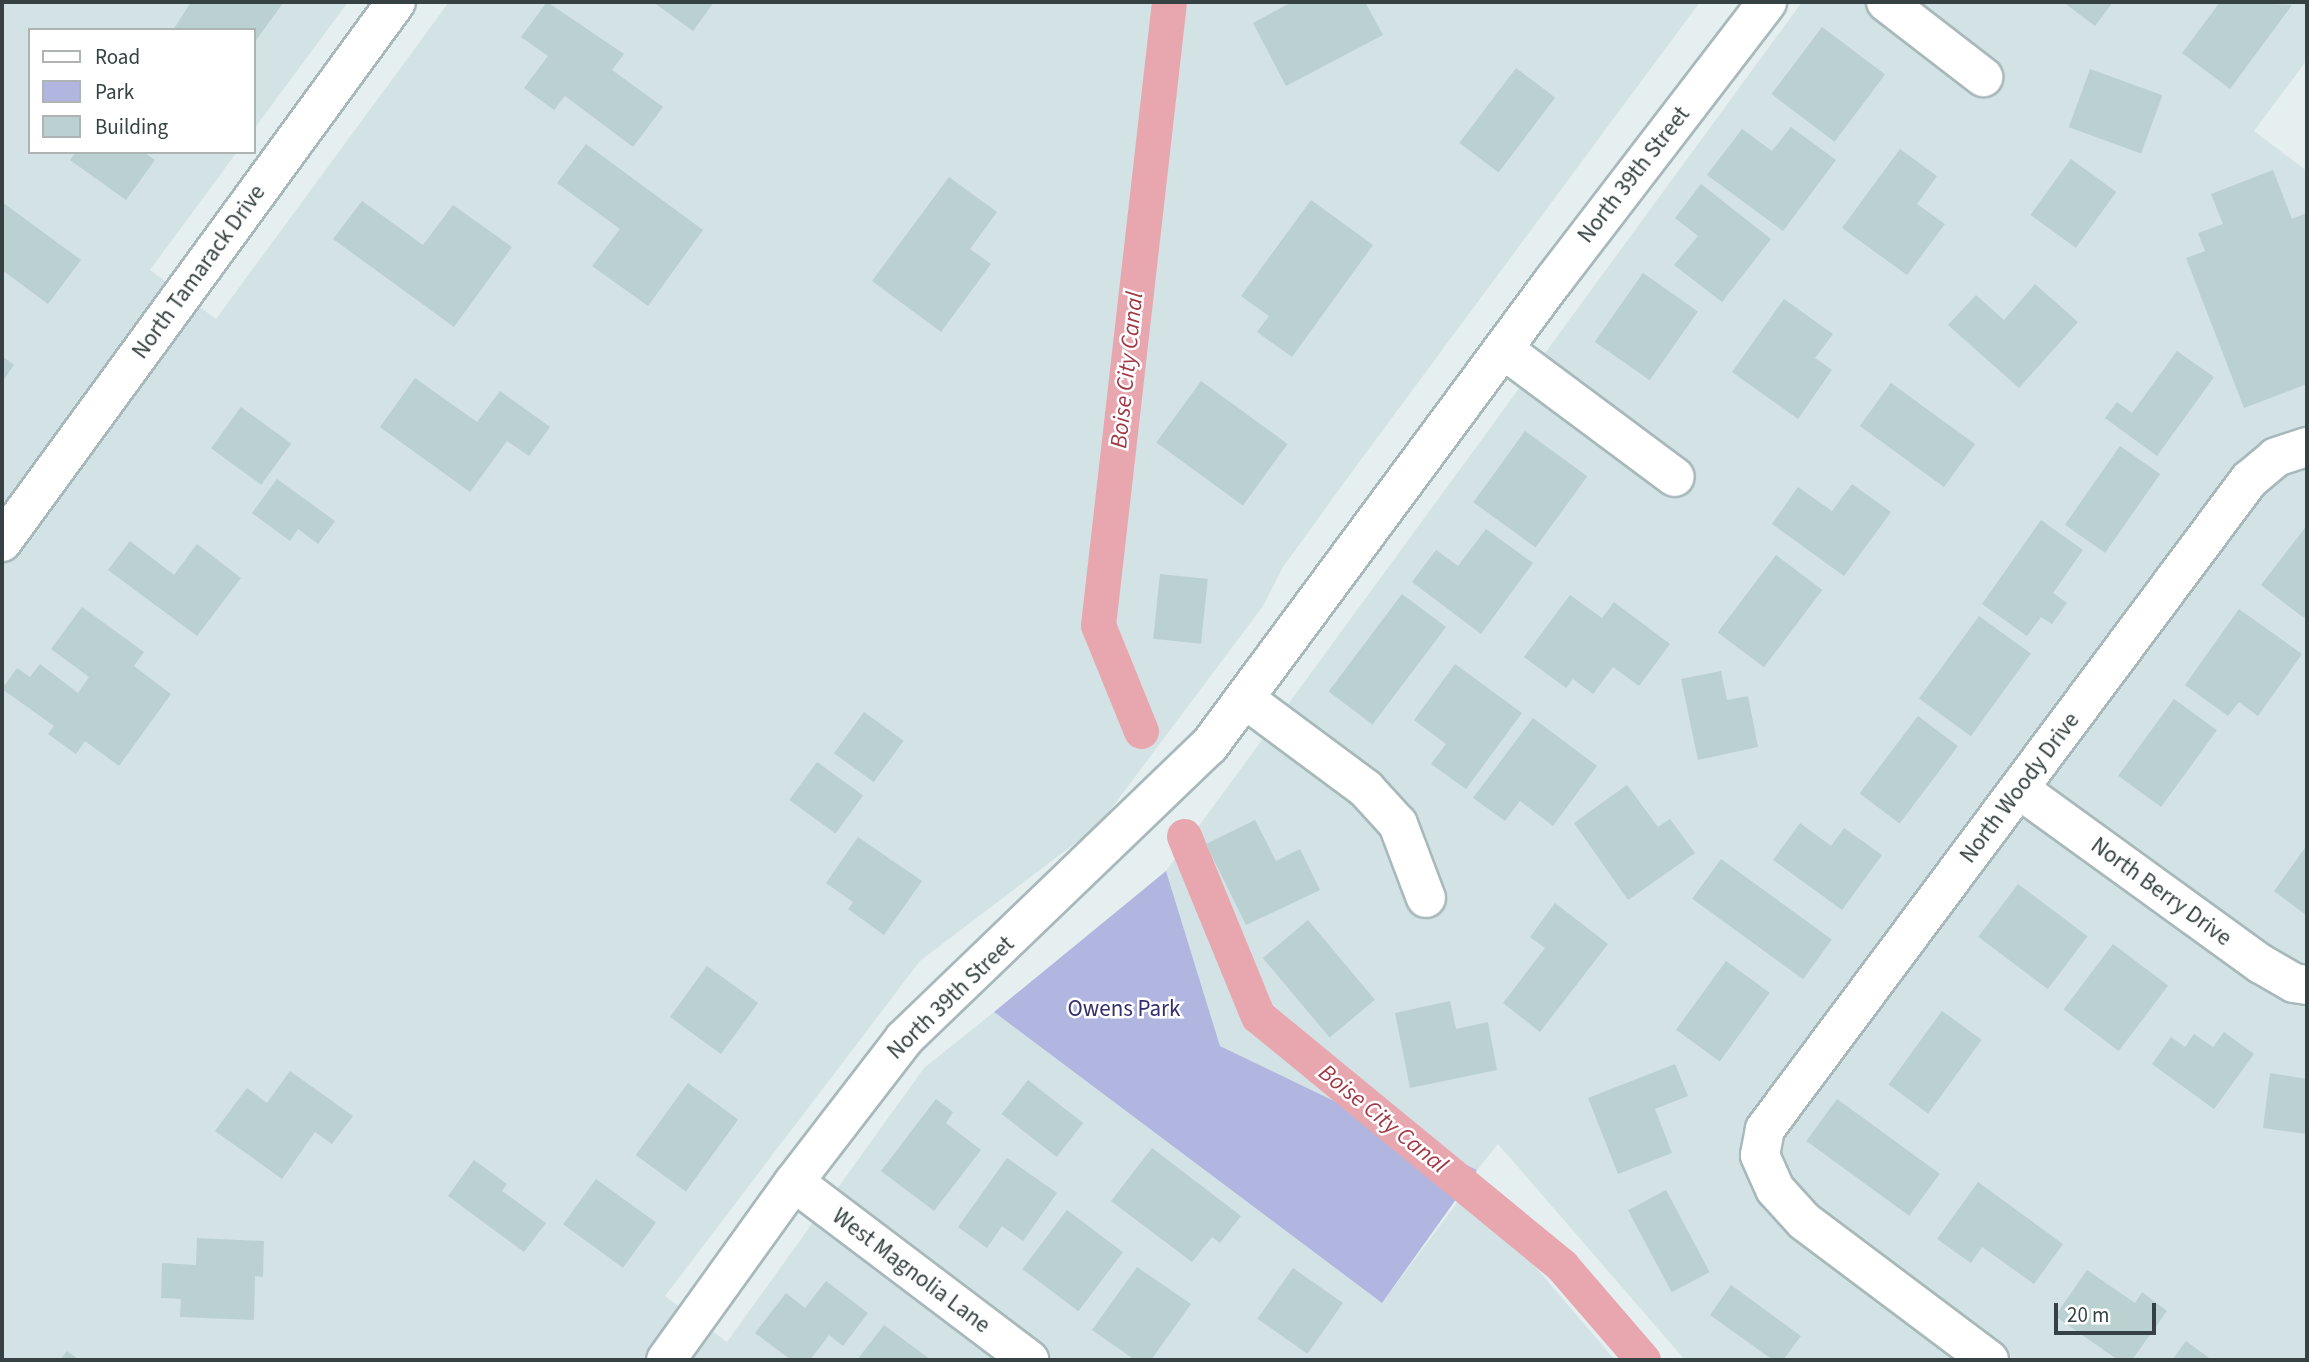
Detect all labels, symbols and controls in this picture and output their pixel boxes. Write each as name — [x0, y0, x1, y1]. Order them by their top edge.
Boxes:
legend — [28, 28, 256, 154]
text: Road — [95, 42, 140, 72]
text: Park — [95, 77, 134, 107]
street label: North 39th Street — [1572, 101, 1696, 249]
text: Building — [95, 112, 168, 142]
street label: North Tamarack Drive — [127, 180, 271, 364]
water label: Boise City Canal — [1104, 290, 1150, 450]
street label: North Woody Drive — [1954, 707, 2086, 869]
street label: North Berry Drive — [2085, 832, 2237, 952]
street label: North 39th Street — [882, 931, 1020, 1065]
park label: Owens Park — [1068, 995, 1180, 1023]
water label: Boise City Canal — [1313, 1058, 1453, 1180]
street label: West Magnolia Lane — [827, 1203, 995, 1339]
scale bar — [2057, 1288, 2158, 1332]
text: 20 m — [2067, 1300, 2109, 1330]

